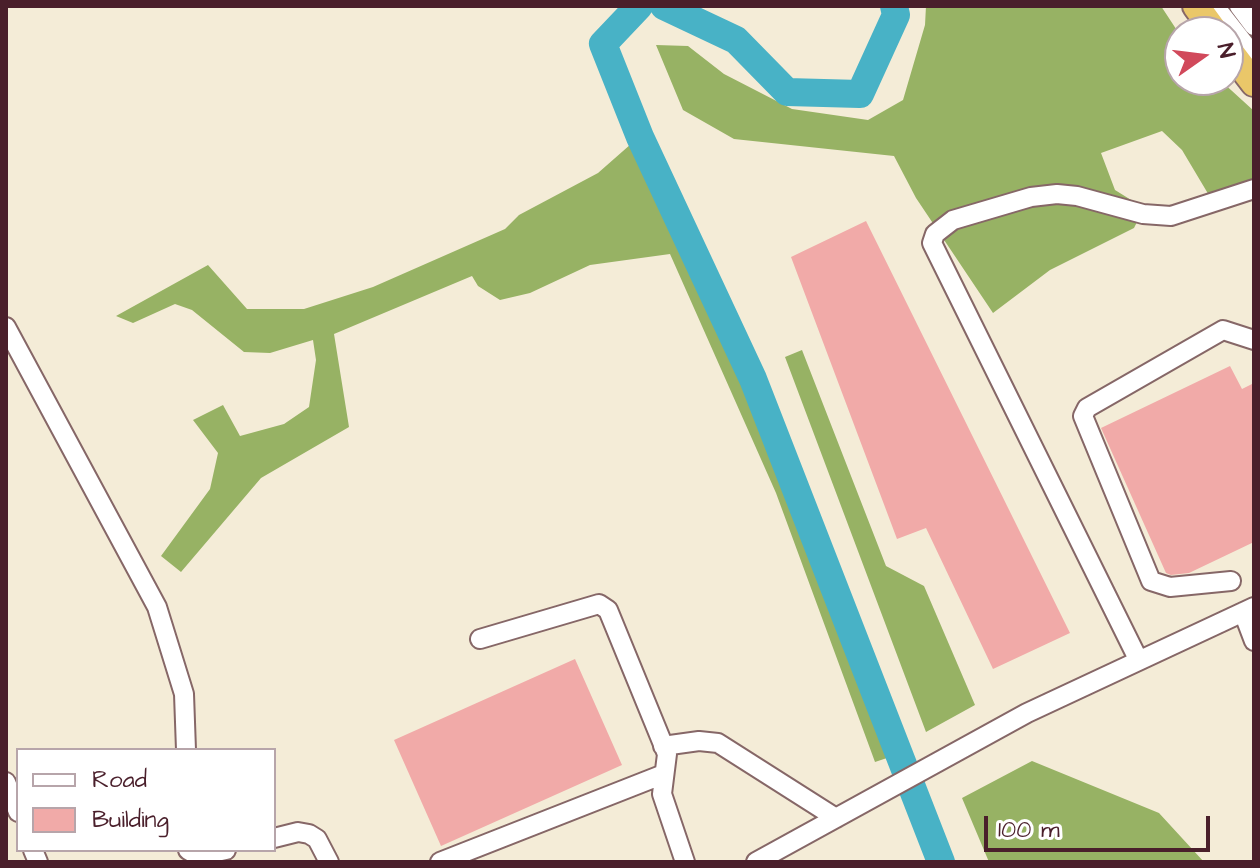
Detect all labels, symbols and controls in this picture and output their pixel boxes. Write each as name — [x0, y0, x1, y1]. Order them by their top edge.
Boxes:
north arrow — [1164, 16, 1244, 96]
text: N — [1209, 40, 1243, 61]
legend — [16, 748, 276, 852]
text: Road — [92, 763, 147, 797]
scale bar — [988, 800, 1214, 850]
text: Building — [92, 803, 169, 837]
text: 100 m — [998, 813, 1060, 847]

